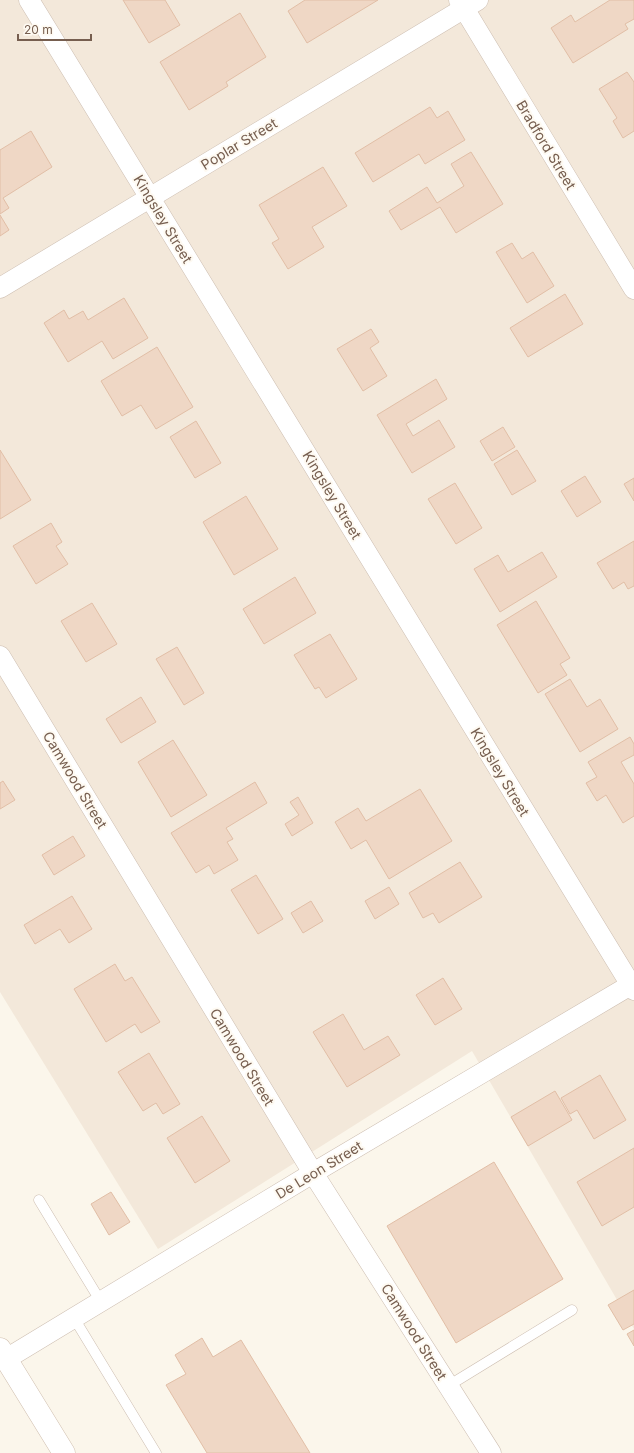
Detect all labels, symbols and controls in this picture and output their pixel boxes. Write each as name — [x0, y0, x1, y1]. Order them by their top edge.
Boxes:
scale bar — [18, 16, 91, 42]
text: 20 m — [24, 22, 53, 37]
street label: Bradford Street — [513, 97, 580, 193]
street label: Poplar Street — [198, 114, 280, 173]
street label: Kingsley Street — [130, 172, 197, 266]
street label: Kingsley Street — [299, 448, 366, 542]
street label: Kingsley Street — [467, 725, 534, 819]
street label: Camwood Street — [40, 728, 111, 832]
street label: Camwood Street — [207, 1005, 278, 1109]
street label: De Leon Street — [272, 1137, 366, 1202]
street label: Camwood Street — [378, 1280, 451, 1383]

